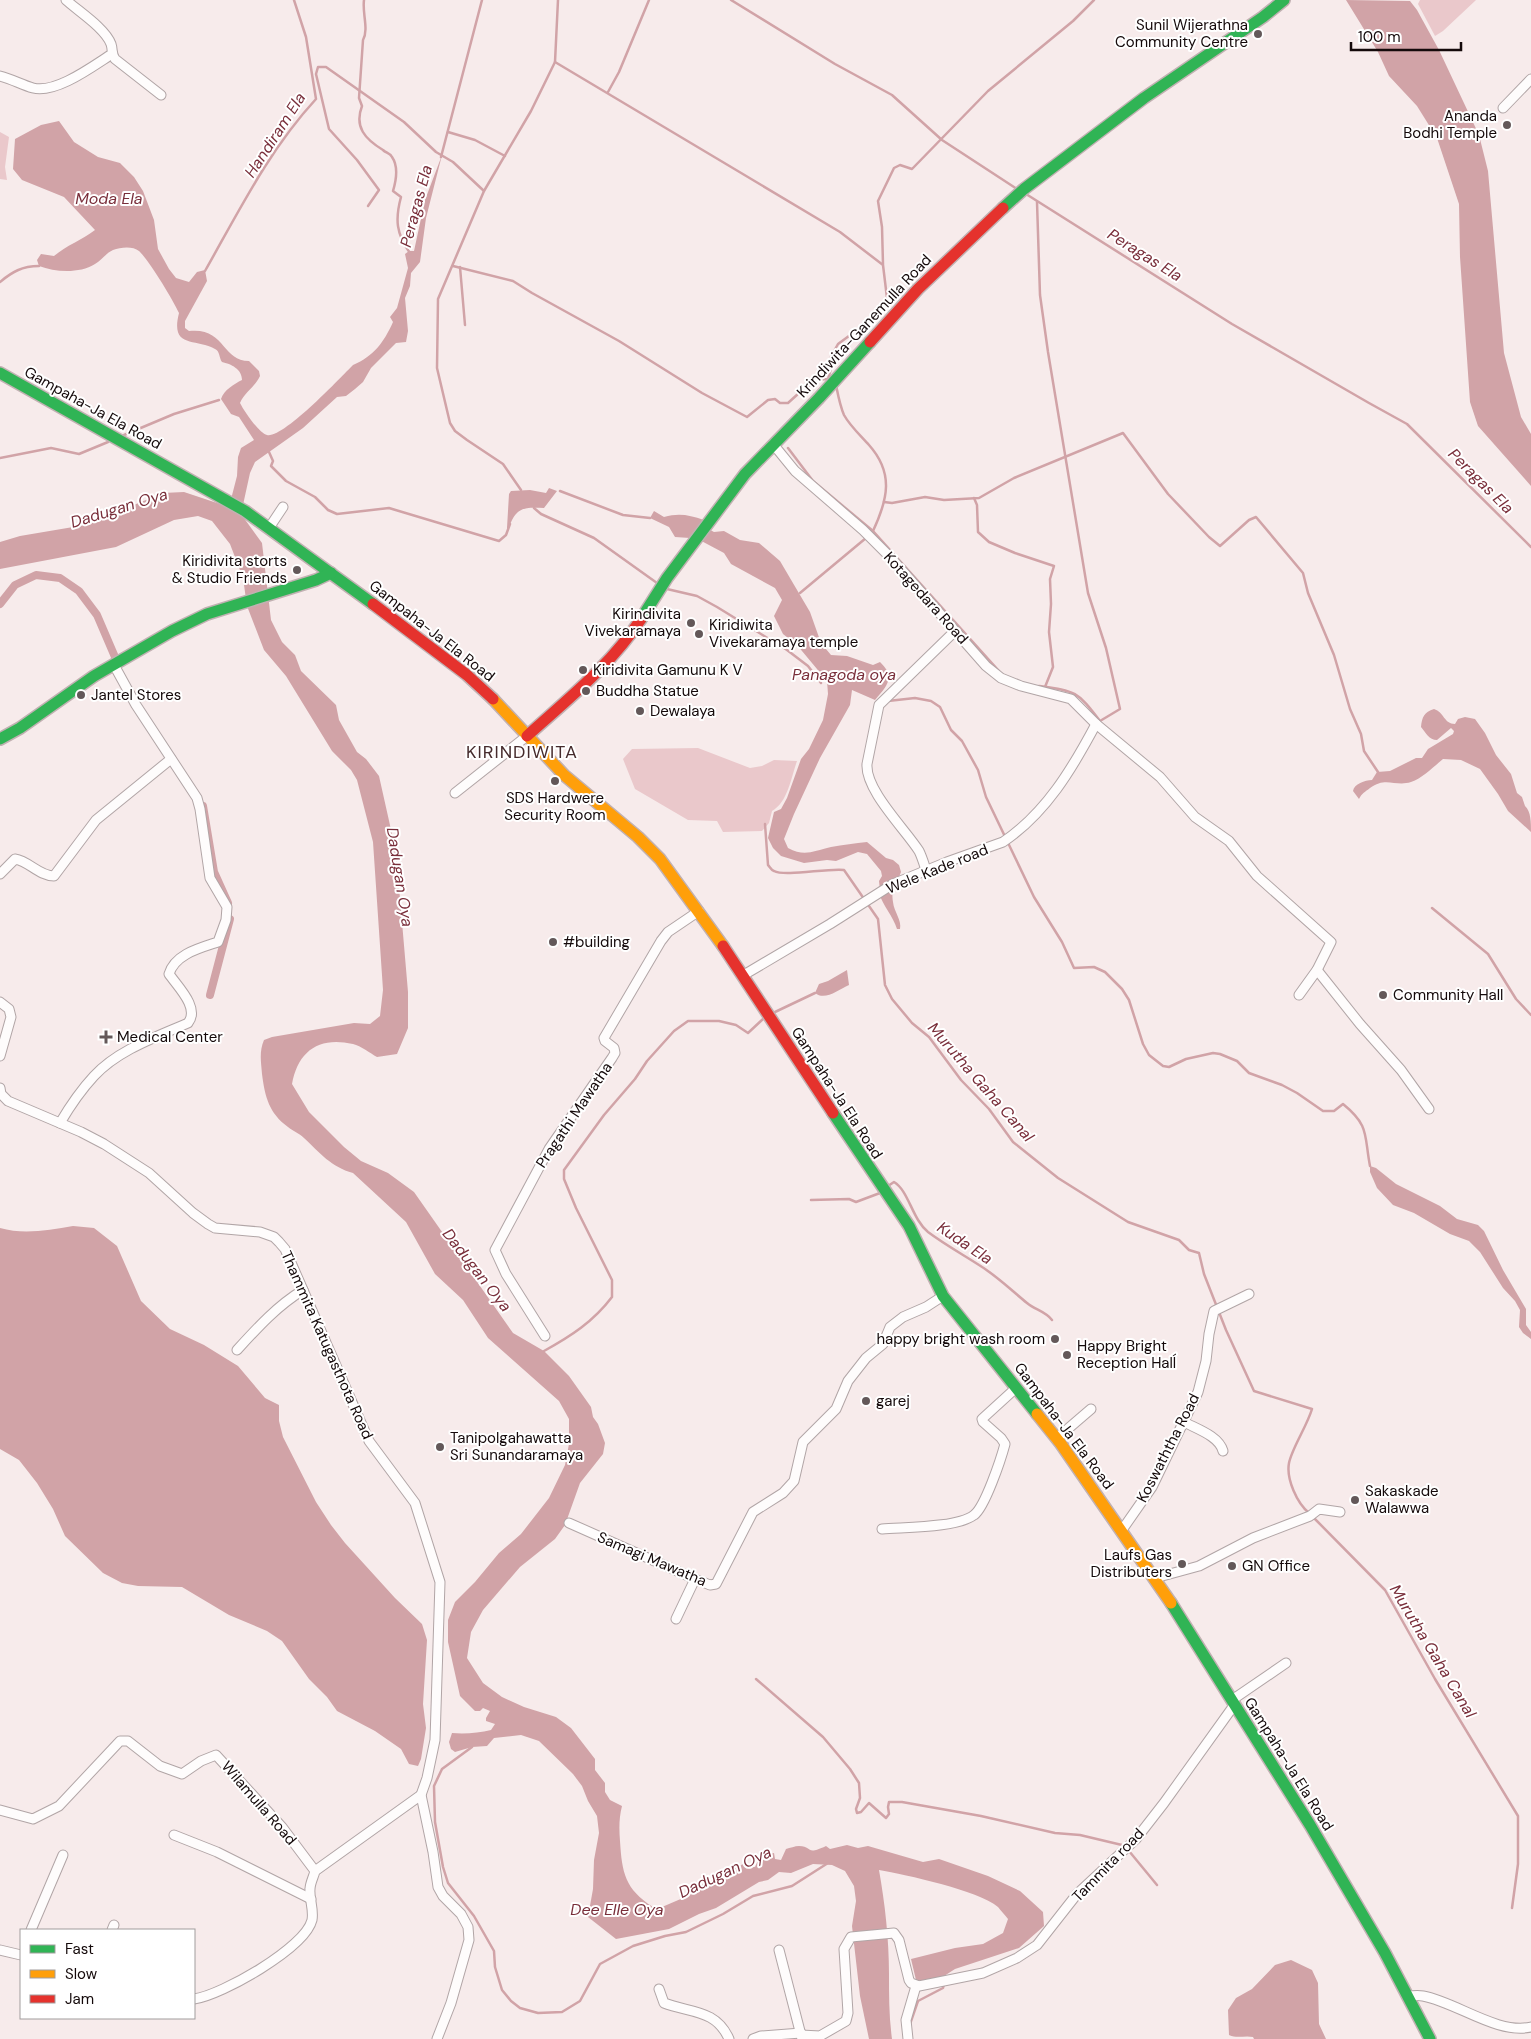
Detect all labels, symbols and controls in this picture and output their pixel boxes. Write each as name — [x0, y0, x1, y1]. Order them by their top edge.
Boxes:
place label: Sunil Wijerathna Community Centre — [1115, 15, 1248, 52]
scale bar — [1351, 20, 1461, 52]
text: 100 m — [1358, 27, 1401, 47]
marker: Sunil Wijerathna Community Centre — [1252, 28, 1264, 40]
water label: Handiram Ela — [240, 88, 310, 182]
place label: Ananda Bodhi Temple — [1403, 106, 1497, 143]
marker: Ananda Bodhi Temple — [1501, 119, 1513, 131]
water label: Peragas Ela — [395, 162, 437, 249]
water label: Moda Ela — [75, 188, 143, 209]
water label: Peragas Ela — [1104, 224, 1186, 286]
street label: Krindiwita-Ganemulla Road — [792, 250, 936, 402]
street label: Gampaha-Ja Ela Road — [21, 362, 165, 454]
water label: Peragas Ela — [1444, 444, 1518, 518]
water label: Dadugan Oya — [68, 483, 170, 533]
street label: Kotagedara Road — [879, 548, 973, 648]
place label: Kiridivita storts & Studio Friends — [172, 551, 287, 588]
marker: Kiridivita storts & Studio Friends — [291, 564, 303, 576]
street label: Gampaha-Ja Ela Road — [365, 576, 499, 686]
place label: Kirindivita Vivekaramaya — [585, 604, 681, 641]
place label: Kiridiwita Vivekaramaya temple — [709, 615, 858, 652]
marker: Kirindivita Vivekaramaya — [685, 617, 697, 629]
marker: Kiridiwita Vivekaramaya temple — [693, 628, 705, 640]
place label: Kiridivita Gamunu K V — [593, 660, 743, 680]
marker: Kiridivita Gamunu K V — [577, 664, 589, 676]
water label: Panagoda oya — [792, 664, 896, 685]
place label: Buddha Statue — [596, 681, 699, 701]
place label: Jantel Stores — [91, 685, 181, 705]
marker: Buddha Statue — [580, 685, 592, 697]
marker: Jantel Stores — [75, 689, 87, 701]
place label: Dewalaya — [650, 701, 715, 721]
marker: Dewalaya — [634, 705, 646, 717]
district label: KIRINDIWITA — [466, 740, 578, 764]
marker: SDS Hardwere Security Room — [549, 775, 561, 787]
place label: SDS Hardwere Security Room — [504, 788, 606, 825]
water label: Dadugan Oya — [382, 826, 418, 928]
street label: Wele Kade road — [883, 839, 991, 899]
place label: #building — [563, 932, 630, 952]
marker: #building — [547, 936, 559, 948]
place label: Community Hall — [1393, 985, 1503, 1005]
marker: Community Hall — [1377, 989, 1389, 1001]
water label: Murutha Gaha Canal — [923, 1018, 1039, 1147]
street label: Gampaha-Ja Ela Road — [787, 1023, 887, 1163]
place label: Medical Center — [117, 1027, 223, 1047]
marker: Medical Center — [99, 1030, 113, 1044]
street label: Pragathi Mawatha — [531, 1058, 617, 1172]
water label: Kuda Ela — [933, 1217, 997, 1269]
water label: Dadugan Oya — [438, 1224, 516, 1316]
street label: Thammita Katugasthota Road — [276, 1248, 378, 1442]
place label: happy bright wash room — [876, 1329, 1045, 1349]
marker: happy bright wash room — [1049, 1333, 1061, 1345]
place label: Happy Bright Reception Halĺ — [1077, 1336, 1177, 1373]
marker: Happy Bright Reception Halĺ — [1061, 1349, 1073, 1361]
street label: Gampaha-Ja Ela Road — [1010, 1359, 1118, 1493]
street label: Koswaththa Road — [1132, 1390, 1204, 1506]
place label: garej — [876, 1391, 910, 1411]
marker: garej — [860, 1395, 872, 1407]
place label: Tanipolgahawatta Sri Sunandaramaya — [450, 1428, 583, 1465]
marker: Tanipolgahawatta Sri Sunandaramaya — [434, 1441, 446, 1453]
place label: Sakaskade Walawwa — [1365, 1481, 1439, 1518]
marker: Sakaskade Walawwa — [1349, 1494, 1361, 1506]
street label: Samagi Mawatha — [594, 1527, 710, 1591]
place label: Laufs Gas Distributers — [1091, 1545, 1172, 1582]
place label: GN Office — [1242, 1556, 1310, 1576]
marker: Laufs Gas Distributers — [1176, 1558, 1188, 1570]
marker: GN Office — [1226, 1560, 1238, 1572]
water label: Murutha Gaha Canal — [1385, 1580, 1481, 1722]
street label: Gampaha-Ja Ela Road — [1240, 1693, 1338, 1835]
street label: Wilamulla Road — [217, 1757, 301, 1849]
street label: Tammita road — [1068, 1824, 1148, 1906]
water label: Dadugan Oya — [675, 1841, 775, 1903]
water label: Dee Elle Oya — [570, 1899, 664, 1920]
legend — [20, 1929, 195, 2019]
text: Fast — [65, 1939, 94, 1959]
text: Slow — [65, 1964, 98, 1984]
text: Jam — [65, 1989, 94, 2009]

